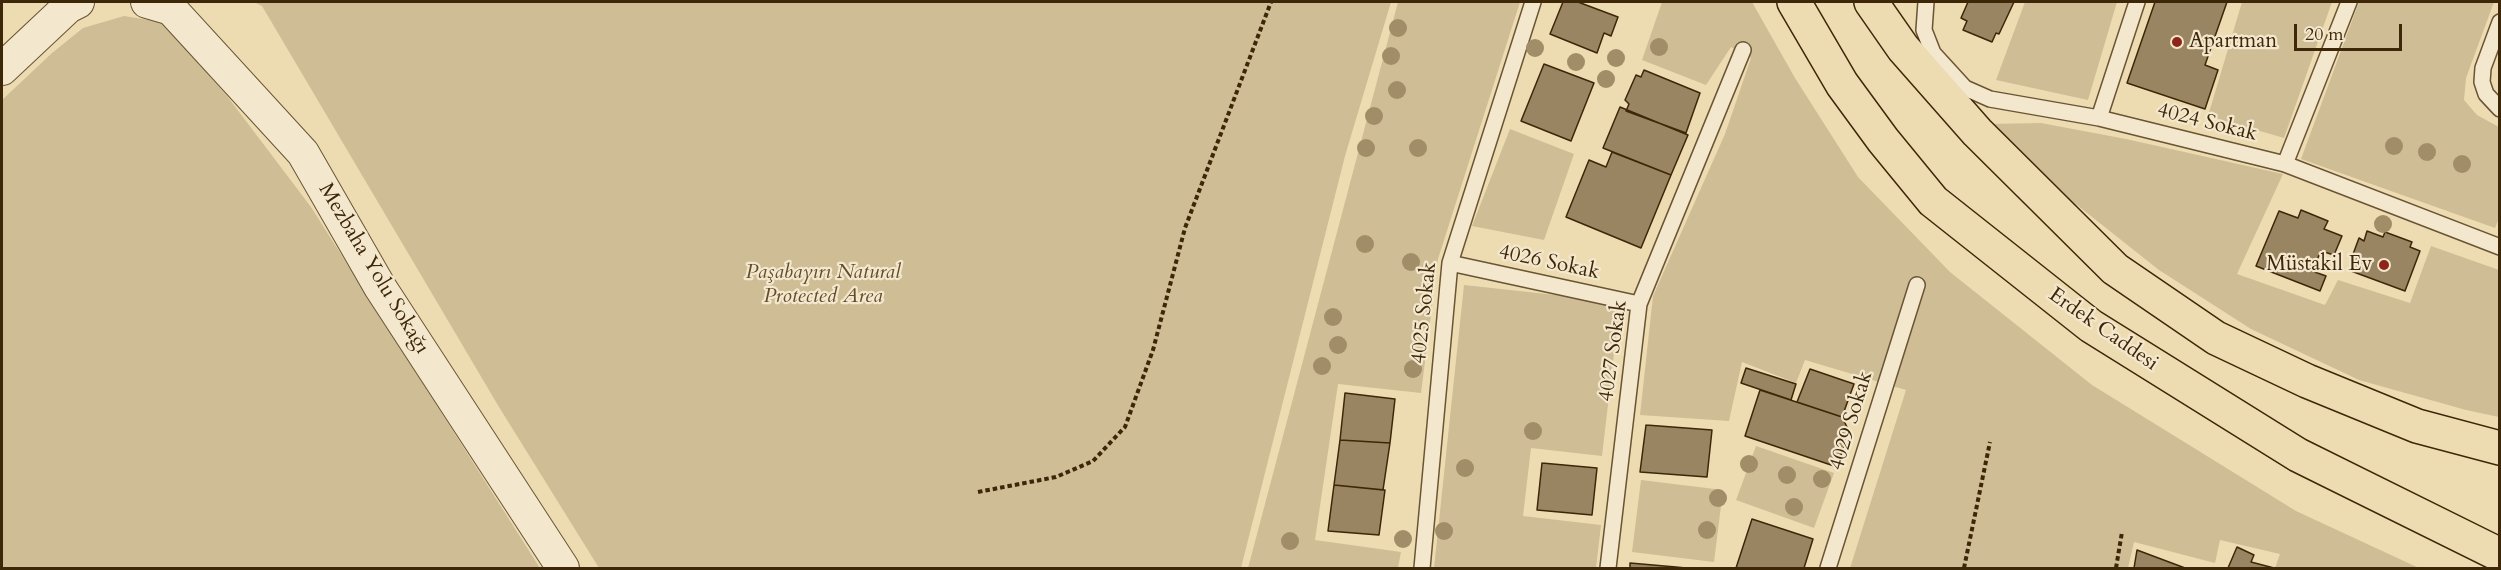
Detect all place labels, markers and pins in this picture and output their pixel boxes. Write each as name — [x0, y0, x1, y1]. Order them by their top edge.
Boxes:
place label: Apartman — [2189, 29, 2277, 55]
marker: Apartman — [2170, 35, 2184, 49]
place label: Müstakil Ev — [2266, 252, 2372, 278]
marker: Müstakil Ev — [2377, 258, 2391, 272]

